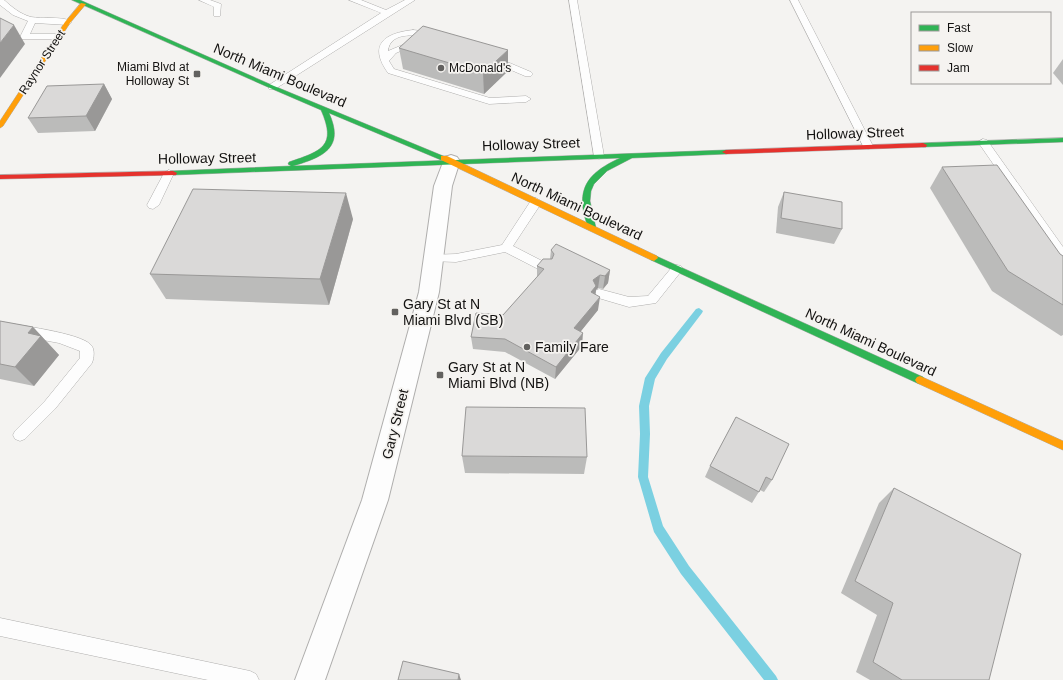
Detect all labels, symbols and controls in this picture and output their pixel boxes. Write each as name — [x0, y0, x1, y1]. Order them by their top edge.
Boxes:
legend — [911, 12, 1051, 84]
text: Fast — [947, 21, 971, 35]
street label: Raynor Street — [16, 27, 68, 97]
street label: North Miami Boulevard — [211, 40, 349, 110]
text: Slow — [947, 41, 973, 55]
place label: Miami Blvd at Holloway St — [117, 60, 190, 88]
place label: McDonald's — [449, 61, 511, 75]
text: Jam — [947, 61, 970, 75]
marker: McDonald's — [436, 63, 446, 73]
marker: Miami Blvd at Holloway St — [192, 69, 202, 79]
street label: Holloway Street — [806, 123, 904, 143]
street label: Holloway Street — [482, 134, 580, 154]
street label: Holloway Street — [158, 149, 256, 167]
street label: North Miami Boulevard — [509, 169, 645, 243]
place label: Gary St at N Miami Blvd (SB) — [403, 296, 503, 328]
street label: North Miami Boulevard — [803, 305, 939, 379]
marker: Gary St at N Miami Blvd (SB) — [390, 307, 400, 317]
place label: Family Fare — [535, 339, 609, 355]
marker: Family Fare — [522, 342, 532, 352]
place label: Gary St at N Miami Blvd (NB) — [448, 359, 549, 391]
marker: Gary St at N Miami Blvd (NB) — [435, 370, 445, 380]
street label: Gary Street — [379, 387, 411, 461]

